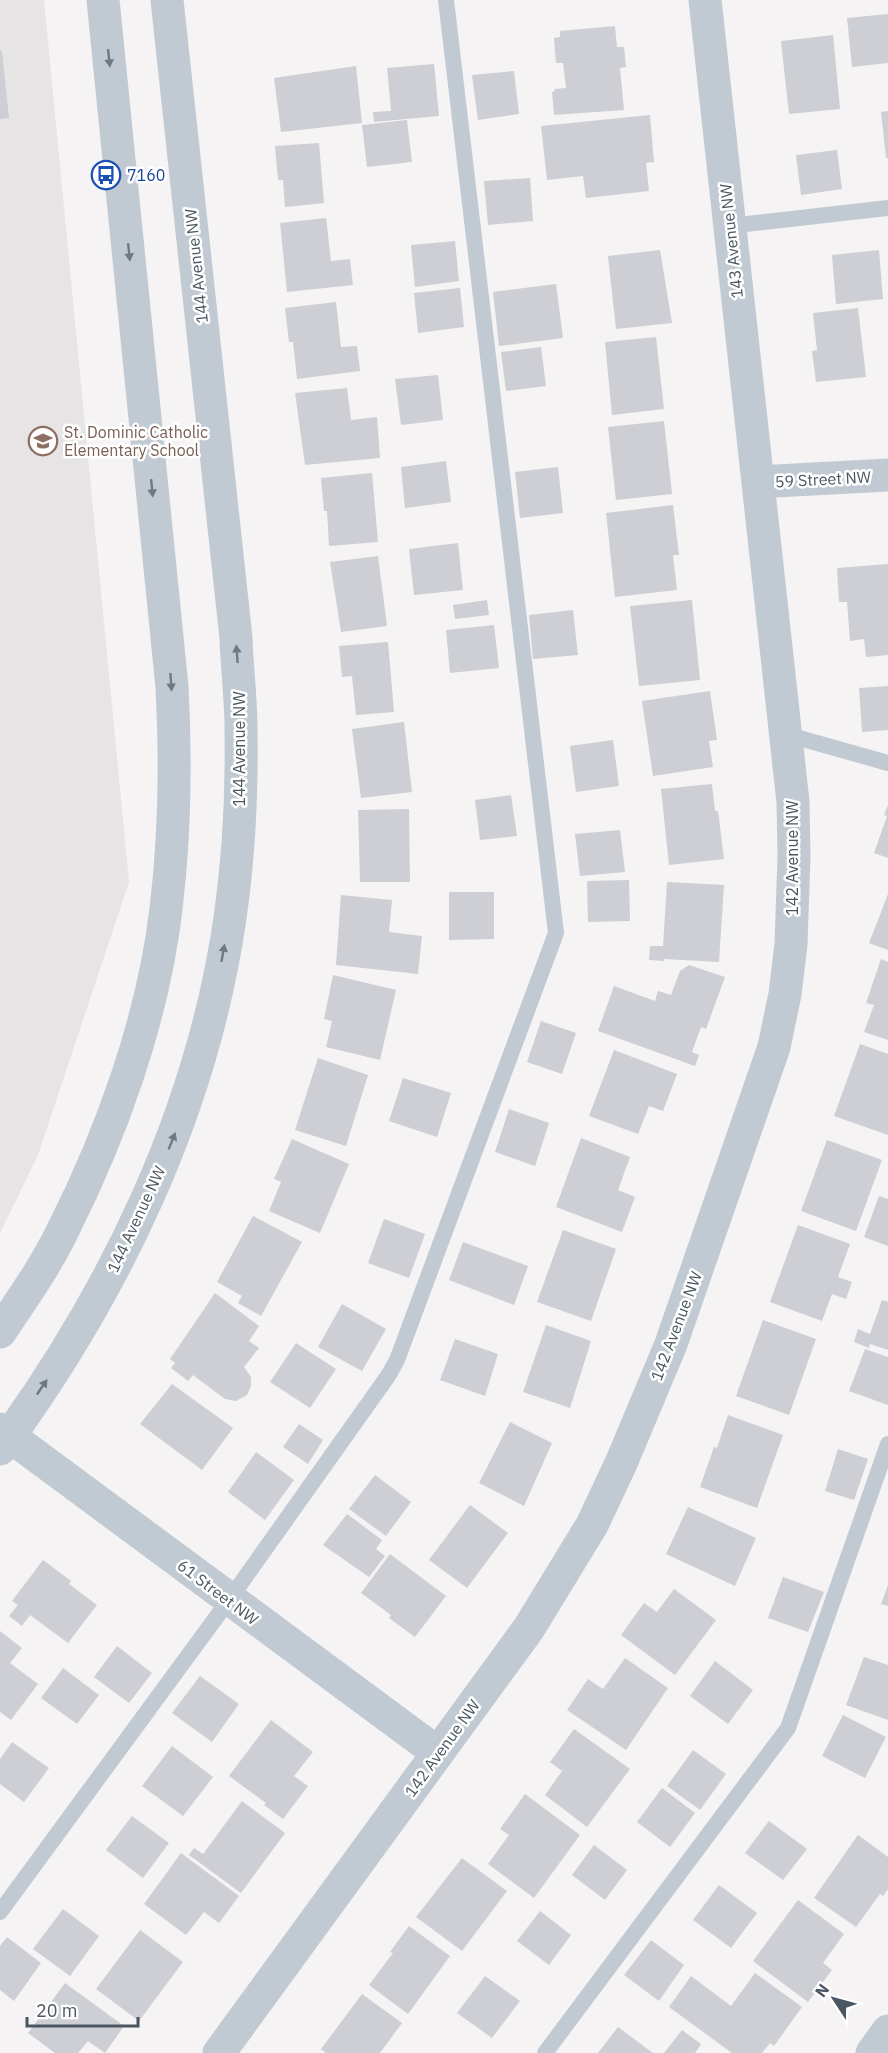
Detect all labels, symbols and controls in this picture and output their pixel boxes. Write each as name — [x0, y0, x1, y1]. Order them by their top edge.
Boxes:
one-way arrow — [104, 49, 114, 68]
bus stop icon: 7160 — [90, 159, 122, 191]
place label: 7160 — [127, 165, 165, 185]
street label: 143 Avenue NW — [715, 183, 747, 299]
street label: 144 Avenue NW — [180, 208, 212, 324]
one-way arrow — [124, 243, 133, 262]
place label: St. Dominic Catholic Elementary School — [64, 422, 208, 460]
school or university icon: St. Dominic Catholic Elementary School — [27, 425, 59, 457]
street label: 59 Street NW — [774, 466, 872, 492]
one-way arrow — [148, 479, 157, 498]
one-way arrow — [232, 645, 241, 664]
one-way arrow — [166, 673, 176, 692]
street label: 144 Avenue NW — [229, 691, 249, 807]
street label: 142 Avenue NW — [782, 800, 802, 916]
one-way arrow — [219, 944, 228, 963]
one-way arrow — [168, 1132, 177, 1150]
street label: 144 Avenue NW — [103, 1162, 169, 1276]
street label: 142 Avenue NW — [646, 1269, 706, 1383]
one-way arrow — [36, 1379, 47, 1395]
street label: 61 Street NW — [174, 1555, 262, 1629]
street label: 142 Avenue NW — [400, 1695, 484, 1801]
north arrow — [804, 1969, 864, 2029]
text: N — [810, 1980, 833, 2001]
scale bar — [27, 1990, 138, 2028]
text: 20 m — [36, 1999, 78, 2022]

